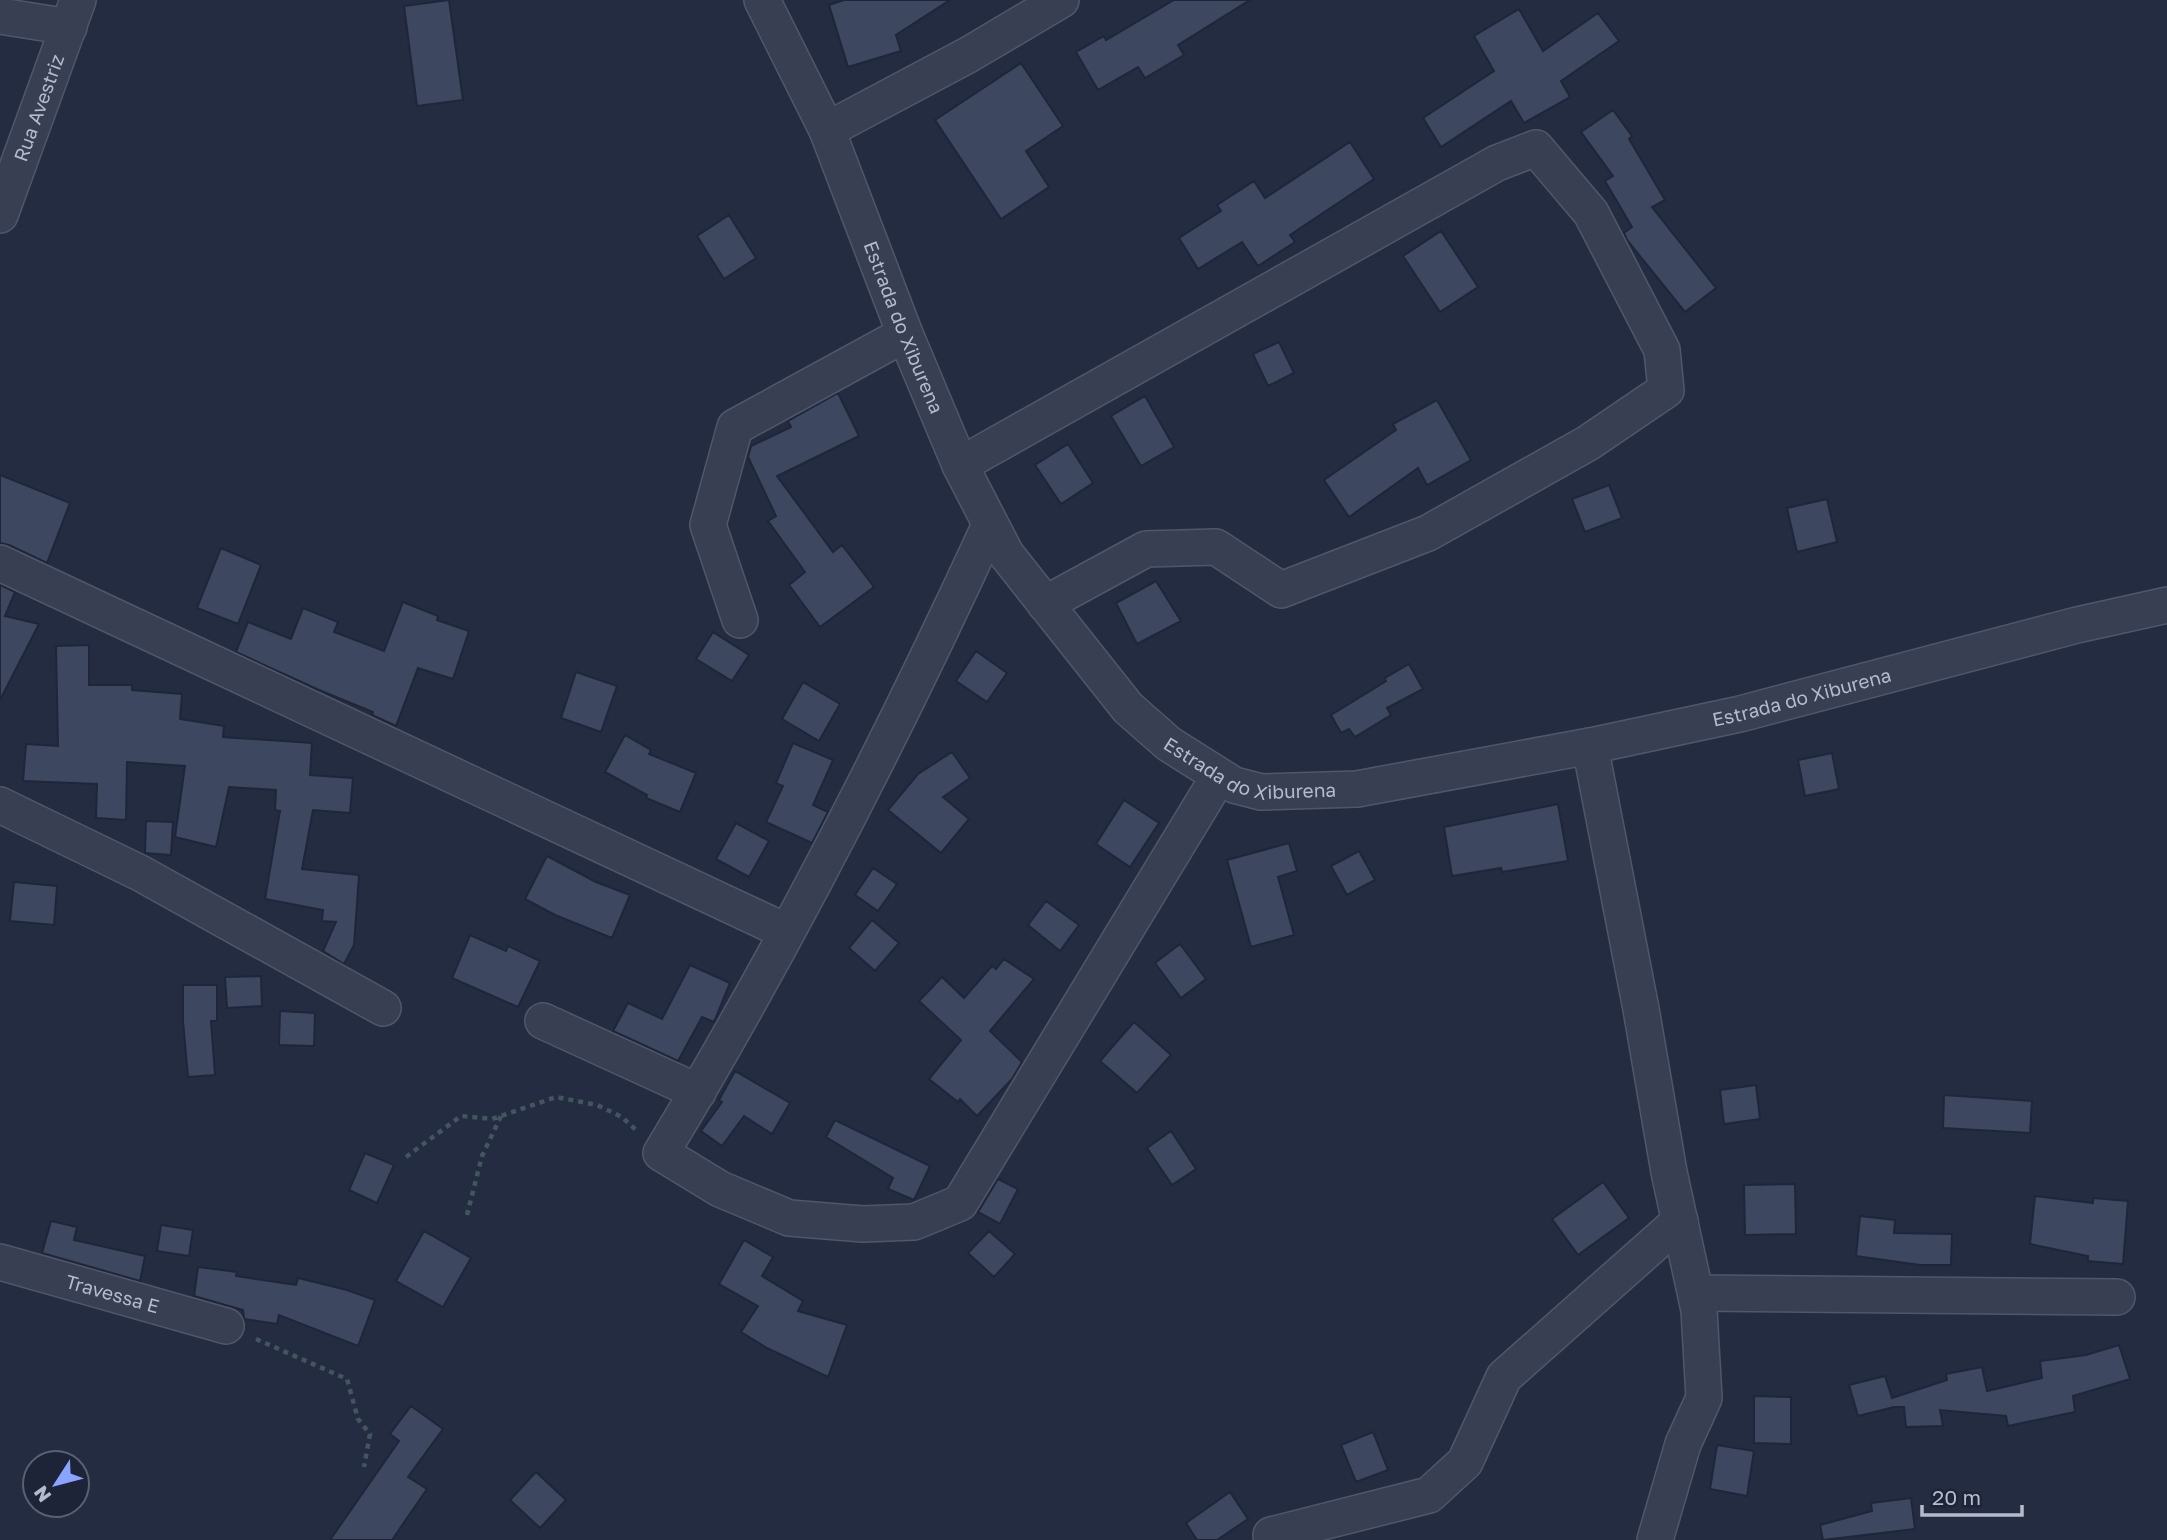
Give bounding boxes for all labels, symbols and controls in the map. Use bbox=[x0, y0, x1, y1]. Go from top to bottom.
street label: Rua Avestriz bbox=[8, 51, 68, 164]
street label: Estrada do Xiburena bbox=[859, 238, 949, 417]
street label: Estrada do Xiburena bbox=[1710, 663, 1893, 731]
street label: Estrada do Xiburena bbox=[1160, 732, 1336, 804]
street label: Travessa E bbox=[63, 1269, 162, 1318]
north arrow bbox=[21, 1449, 91, 1519]
scale bar bbox=[1922, 1474, 2022, 1518]
text: N bbox=[28, 1482, 55, 1507]
text: 20 m bbox=[1932, 1484, 1981, 1510]

